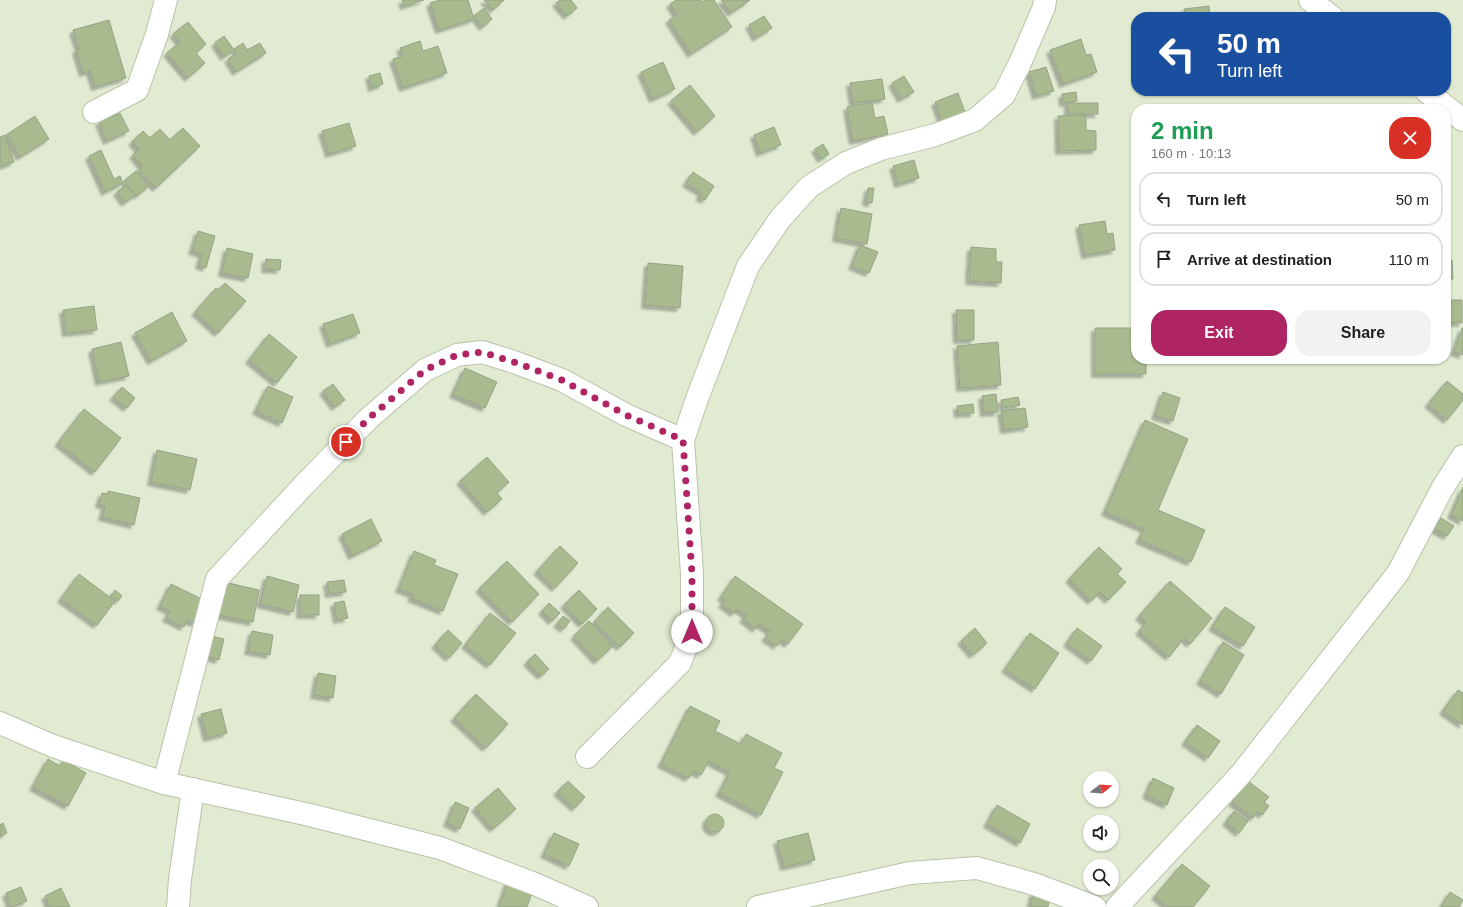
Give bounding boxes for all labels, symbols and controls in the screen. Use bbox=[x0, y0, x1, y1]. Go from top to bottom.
icon: left bbox=[1151, 28, 1203, 80]
text: 50 m bbox=[1217, 28, 1281, 59]
text: Turn left bbox=[1217, 61, 1282, 81]
text: 2 min bbox=[1151, 117, 1214, 144]
button: close bbox=[1389, 117, 1431, 159]
text: 160 m · 10:13 bbox=[1151, 146, 1231, 161]
icon: left bbox=[1153, 188, 1175, 210]
text: Turn left bbox=[1187, 191, 1246, 208]
text: 50 m bbox=[1396, 191, 1429, 208]
icon: arrive bbox=[1153, 248, 1175, 270]
text: Arrive at destination bbox=[1187, 251, 1332, 268]
text: 110 m bbox=[1388, 251, 1429, 268]
button: Exit bbox=[1151, 310, 1287, 356]
button: Share bbox=[1295, 310, 1431, 356]
pin bbox=[329, 425, 363, 459]
icon: arrive bbox=[335, 431, 357, 453]
position arrow bbox=[671, 611, 713, 653]
north arrow bbox=[1083, 771, 1119, 807]
map controls bbox=[1083, 771, 1119, 895]
button: sound bbox=[1083, 815, 1119, 851]
button: search bbox=[1083, 859, 1119, 895]

